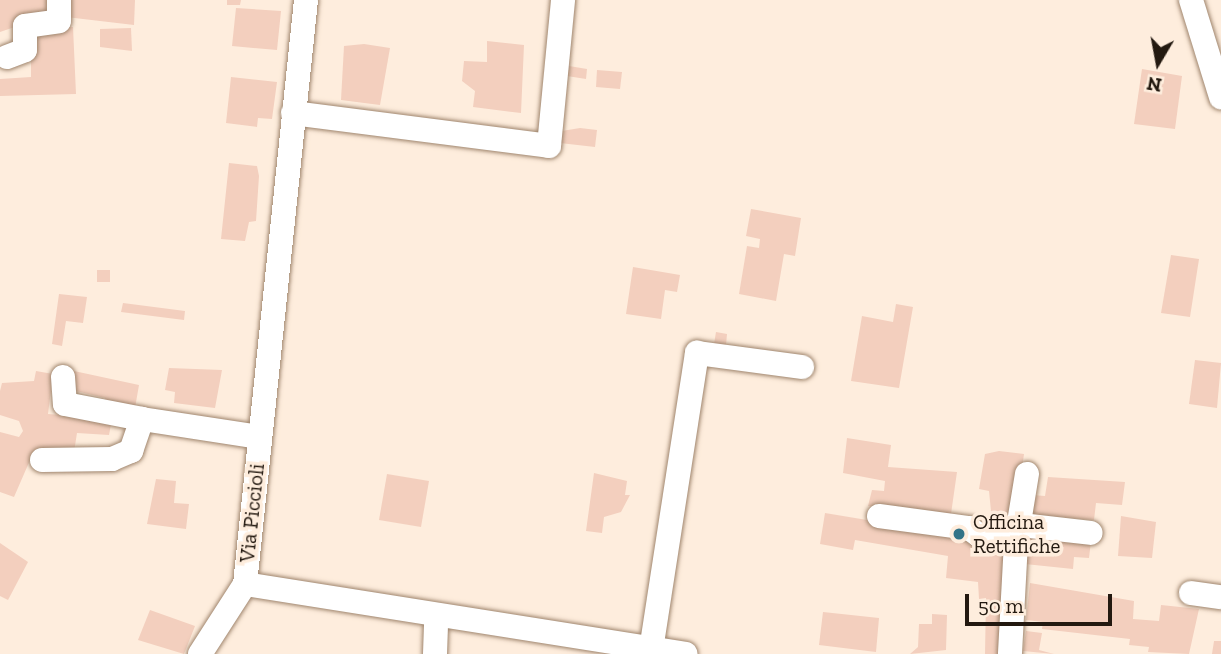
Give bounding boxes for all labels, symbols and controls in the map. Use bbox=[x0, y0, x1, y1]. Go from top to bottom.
north arrow bbox=[1123, 28, 1193, 98]
text: N bbox=[1145, 72, 1163, 97]
street label: Via Piccioli bbox=[234, 462, 270, 564]
place label: Officina Rettifiche bbox=[973, 509, 1060, 559]
marker: Officina Rettifiche bbox=[951, 526, 967, 542]
scale bar bbox=[969, 580, 1116, 624]
text: 50 m bbox=[978, 593, 1024, 618]

